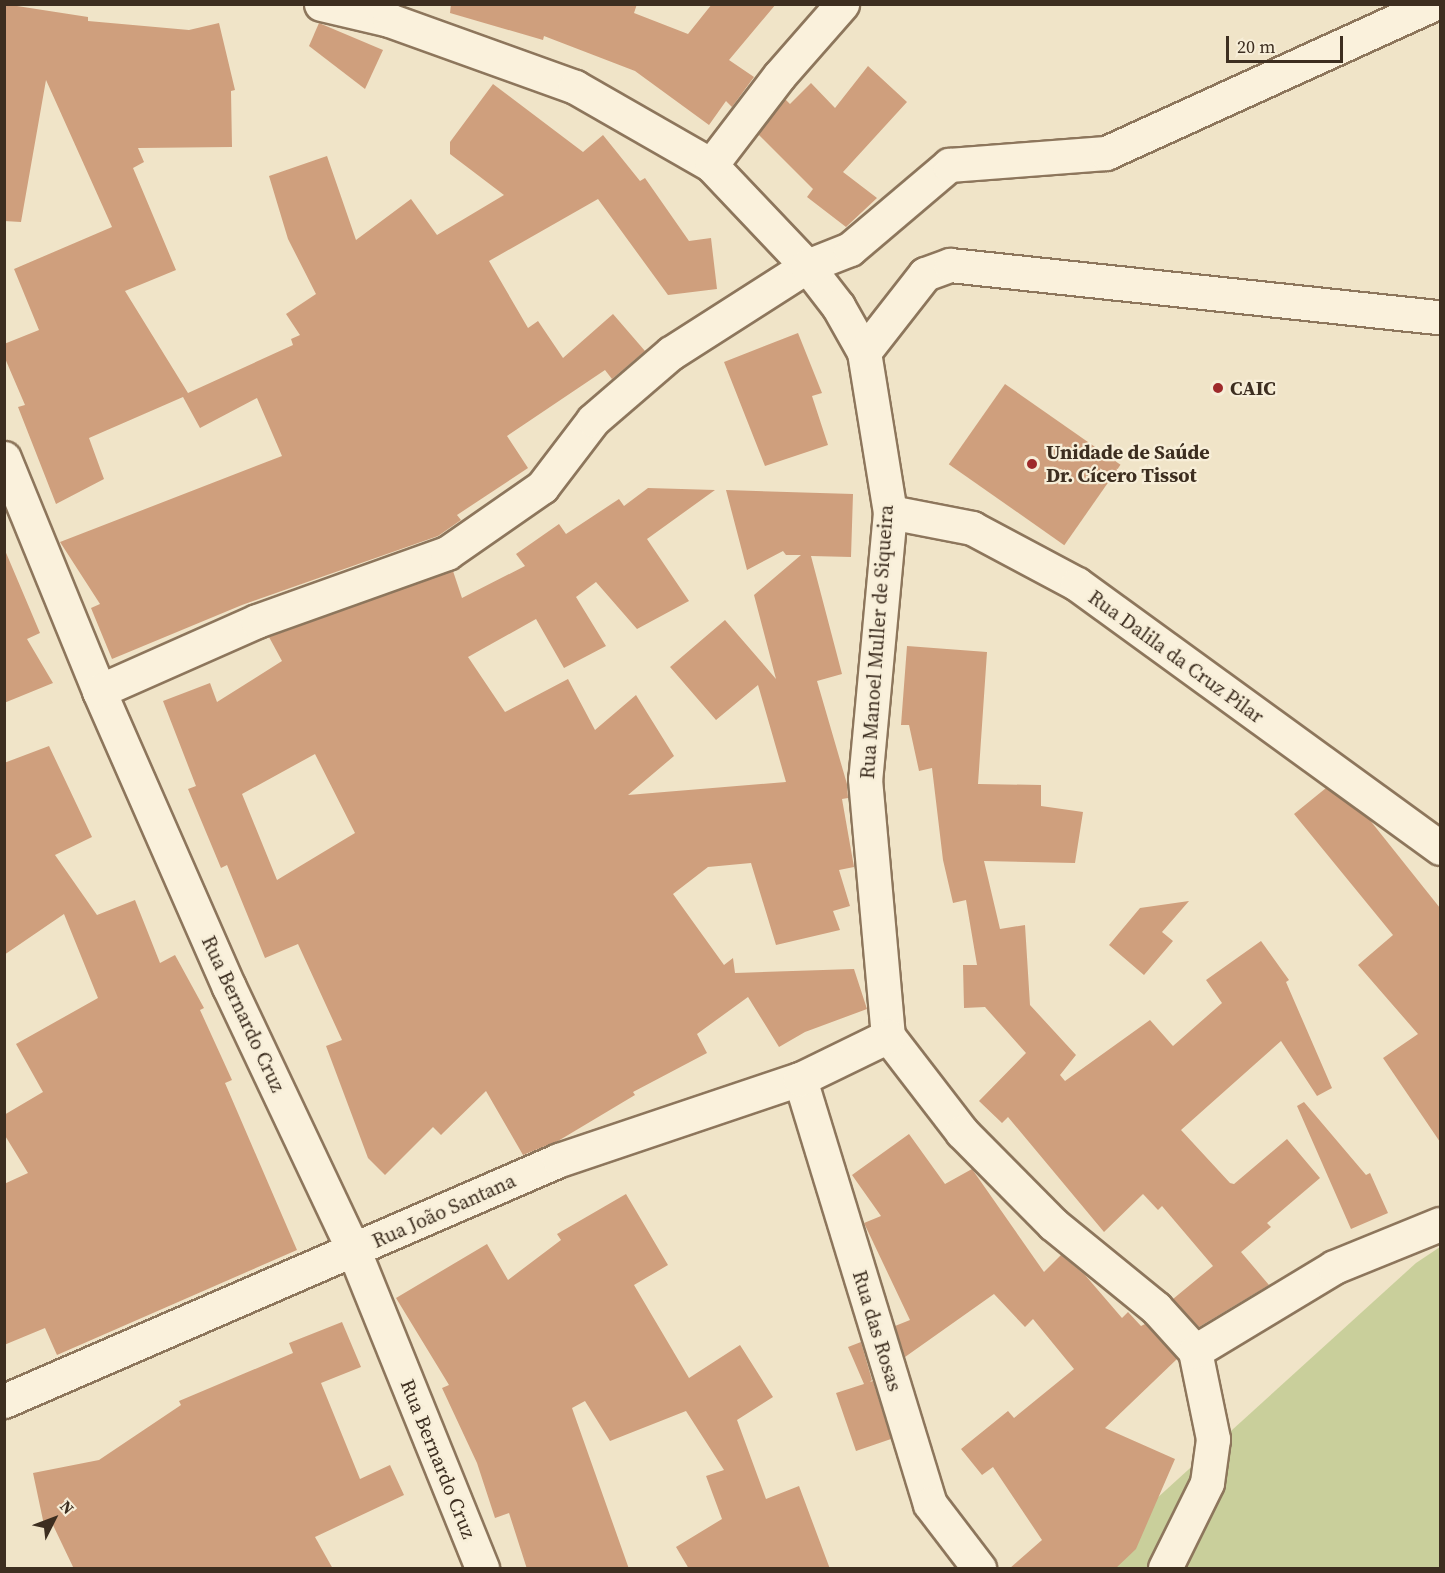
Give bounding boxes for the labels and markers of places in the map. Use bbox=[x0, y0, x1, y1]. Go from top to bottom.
place label: CAIC bbox=[1230, 376, 1276, 400]
marker: CAIC bbox=[1211, 381, 1225, 395]
place label: Unidade de Saúde Dr. Cícero Tissot bbox=[1046, 440, 1210, 487]
marker: Unidade de Saúde Dr. Cícero Tissot bbox=[1023, 455, 1041, 473]

